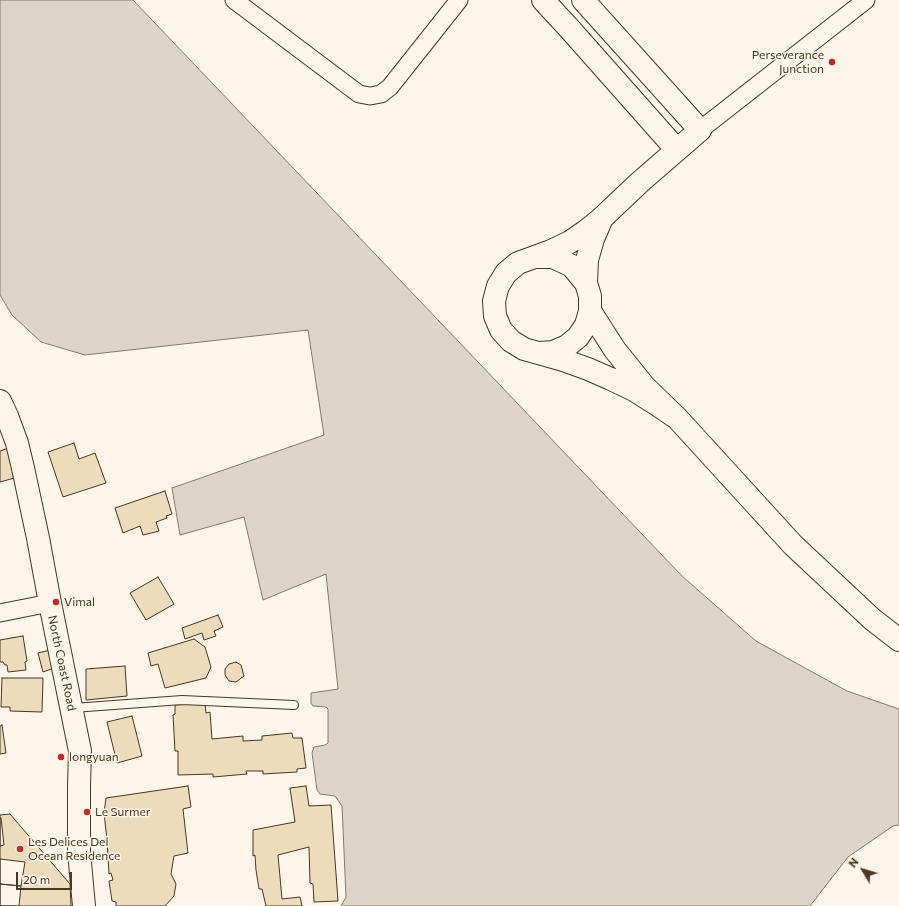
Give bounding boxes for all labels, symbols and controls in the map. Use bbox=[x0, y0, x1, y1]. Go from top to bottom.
place label: Perseverance Junction bbox=[752, 48, 824, 76]
marker: Perseverance Junction bbox=[827, 57, 837, 67]
place label: Vimal bbox=[64, 595, 95, 609]
marker: Vimal bbox=[51, 597, 61, 607]
street label: North Coast Road bbox=[45, 614, 79, 712]
place label: longyuan bbox=[69, 750, 119, 764]
marker: longyuan bbox=[56, 752, 66, 762]
place label: Le Surmer bbox=[95, 805, 151, 819]
marker: Le Surmer bbox=[82, 807, 92, 817]
place label: Les Delices Del Ocean Residence bbox=[28, 835, 120, 863]
marker: Les Delices Del Ocean Residence bbox=[15, 844, 25, 854]
north arrow bbox=[843, 850, 883, 890]
text: N bbox=[845, 855, 861, 870]
scale bar bbox=[18, 864, 74, 890]
text: 20 m bbox=[23, 872, 50, 886]

